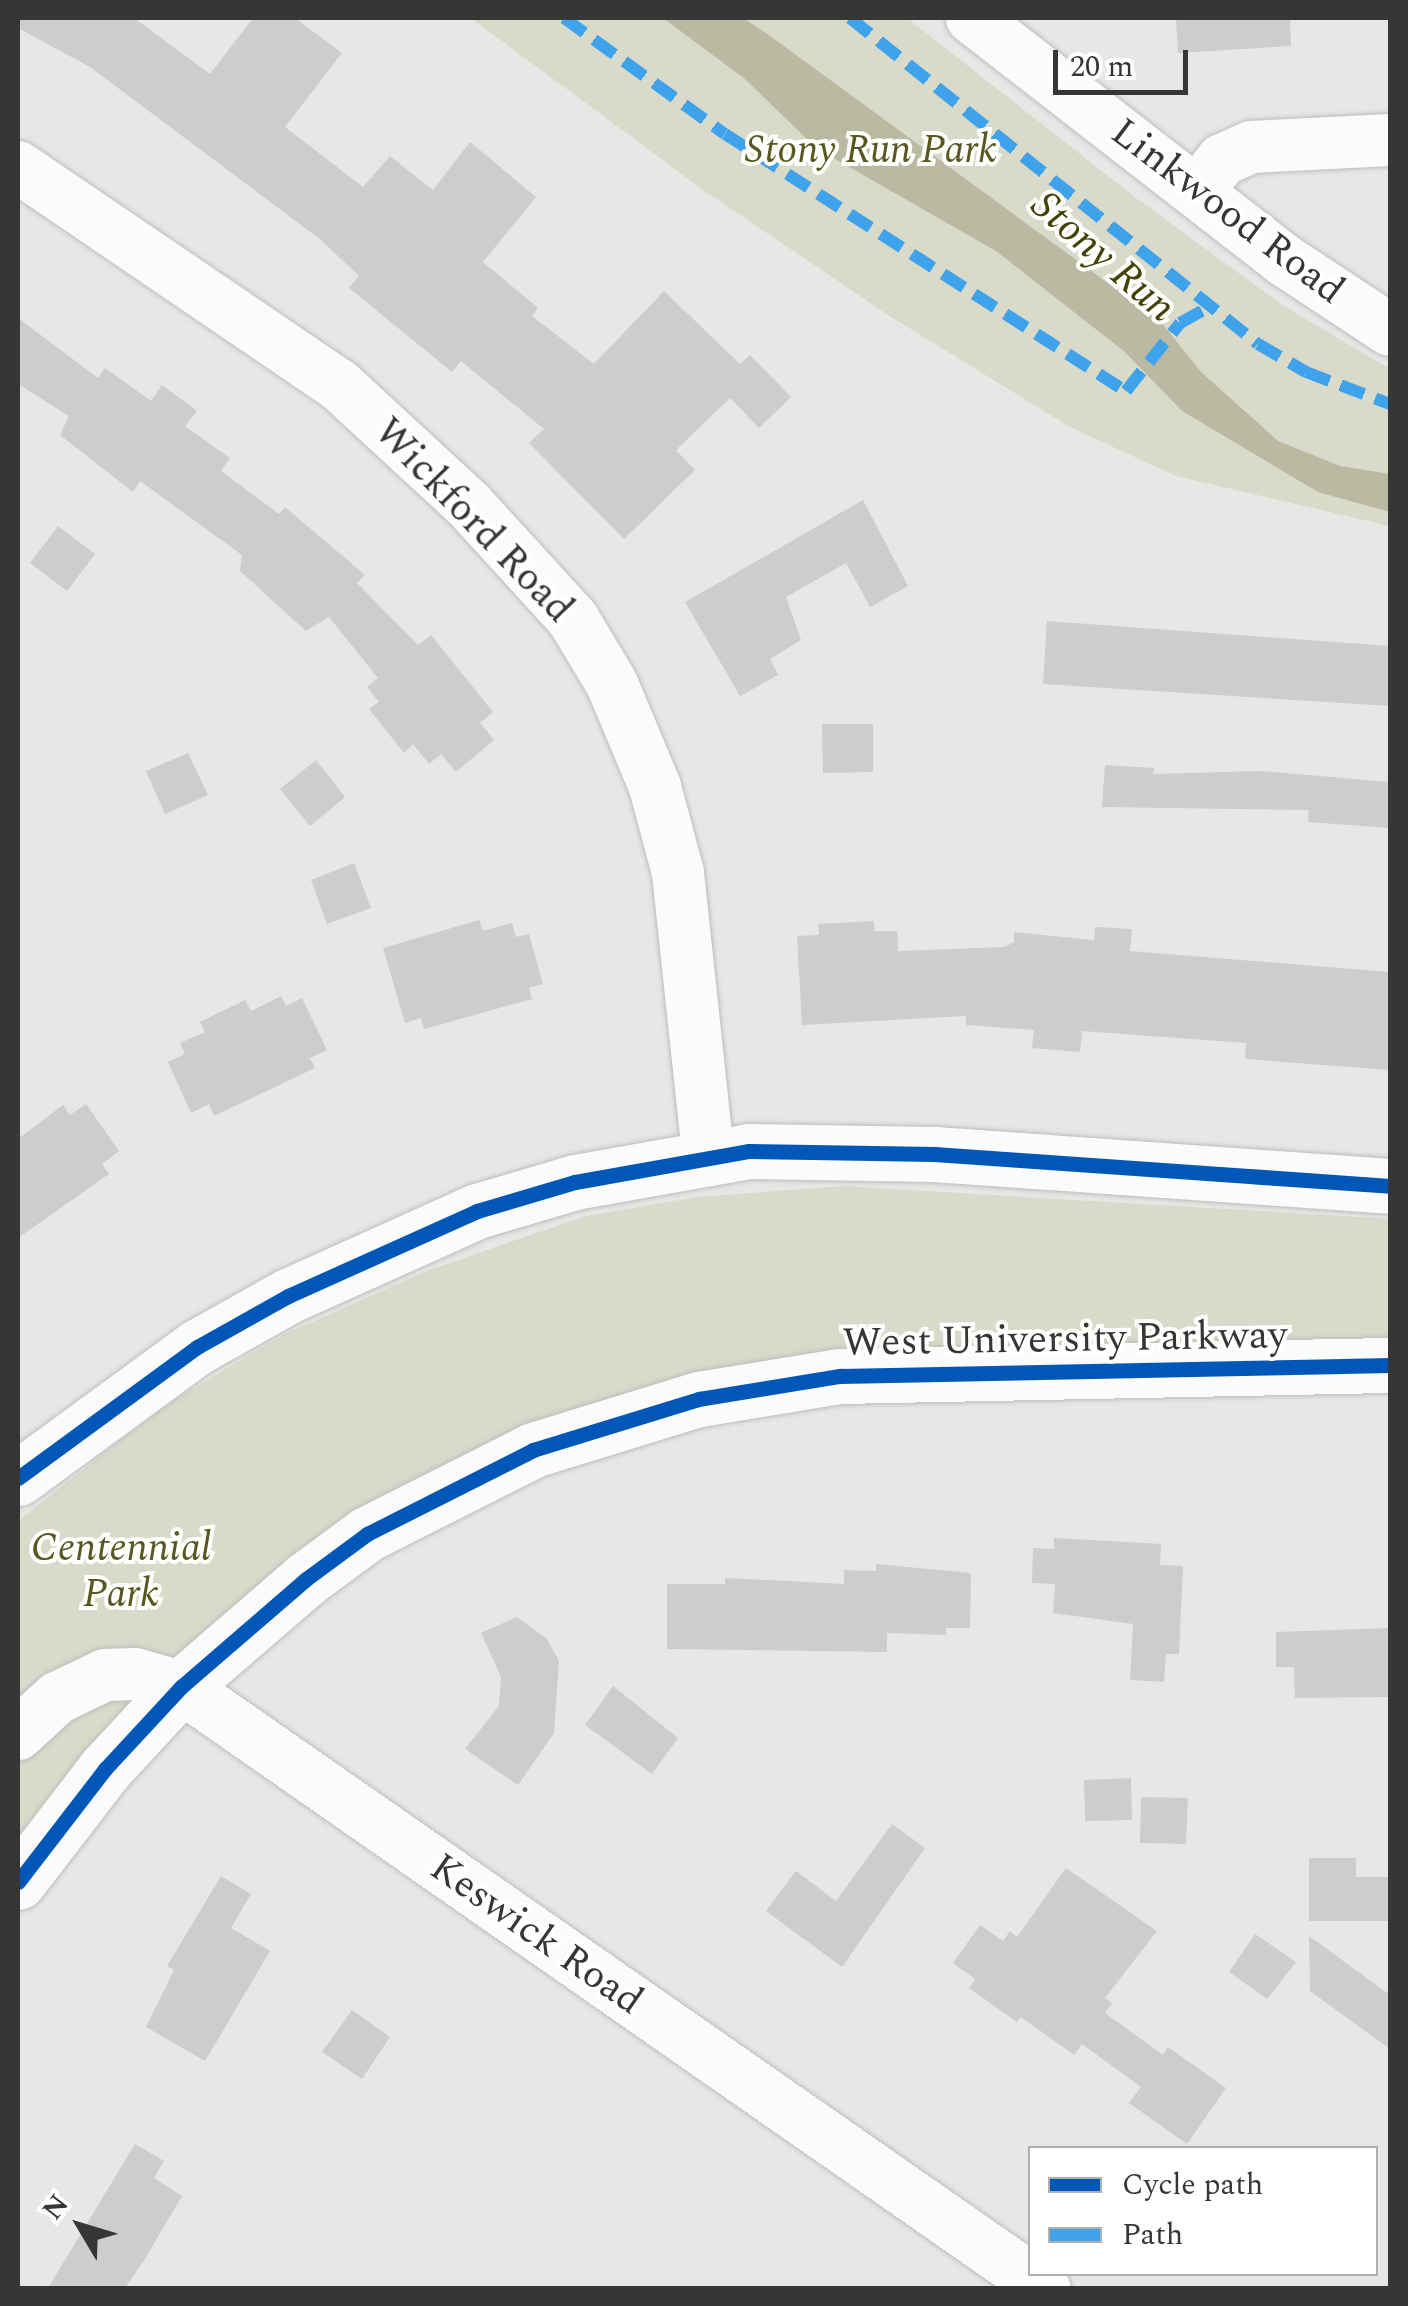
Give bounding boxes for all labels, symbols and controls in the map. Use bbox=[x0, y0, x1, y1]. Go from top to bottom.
scale bar bbox=[1058, 30, 1193, 92]
text: 20 m bbox=[1070, 44, 1133, 90]
street label: Linkwood Road bbox=[1101, 109, 1353, 315]
park label: Stony Run Park bbox=[745, 127, 997, 175]
water label: Stony Run bbox=[1020, 181, 1186, 333]
street label: Wickford Road bbox=[363, 409, 583, 633]
street label: West University Parkway bbox=[842, 1312, 1288, 1368]
park label: Centennial Park bbox=[31, 1525, 211, 1619]
street label: Keswick Road bbox=[420, 1844, 652, 2026]
legend bbox=[1028, 2146, 1378, 2276]
text: Cycle path bbox=[1122, 2162, 1263, 2208]
north arrow bbox=[30, 2176, 130, 2276]
text: N bbox=[32, 2185, 80, 2229]
text: Path bbox=[1122, 2212, 1183, 2258]

